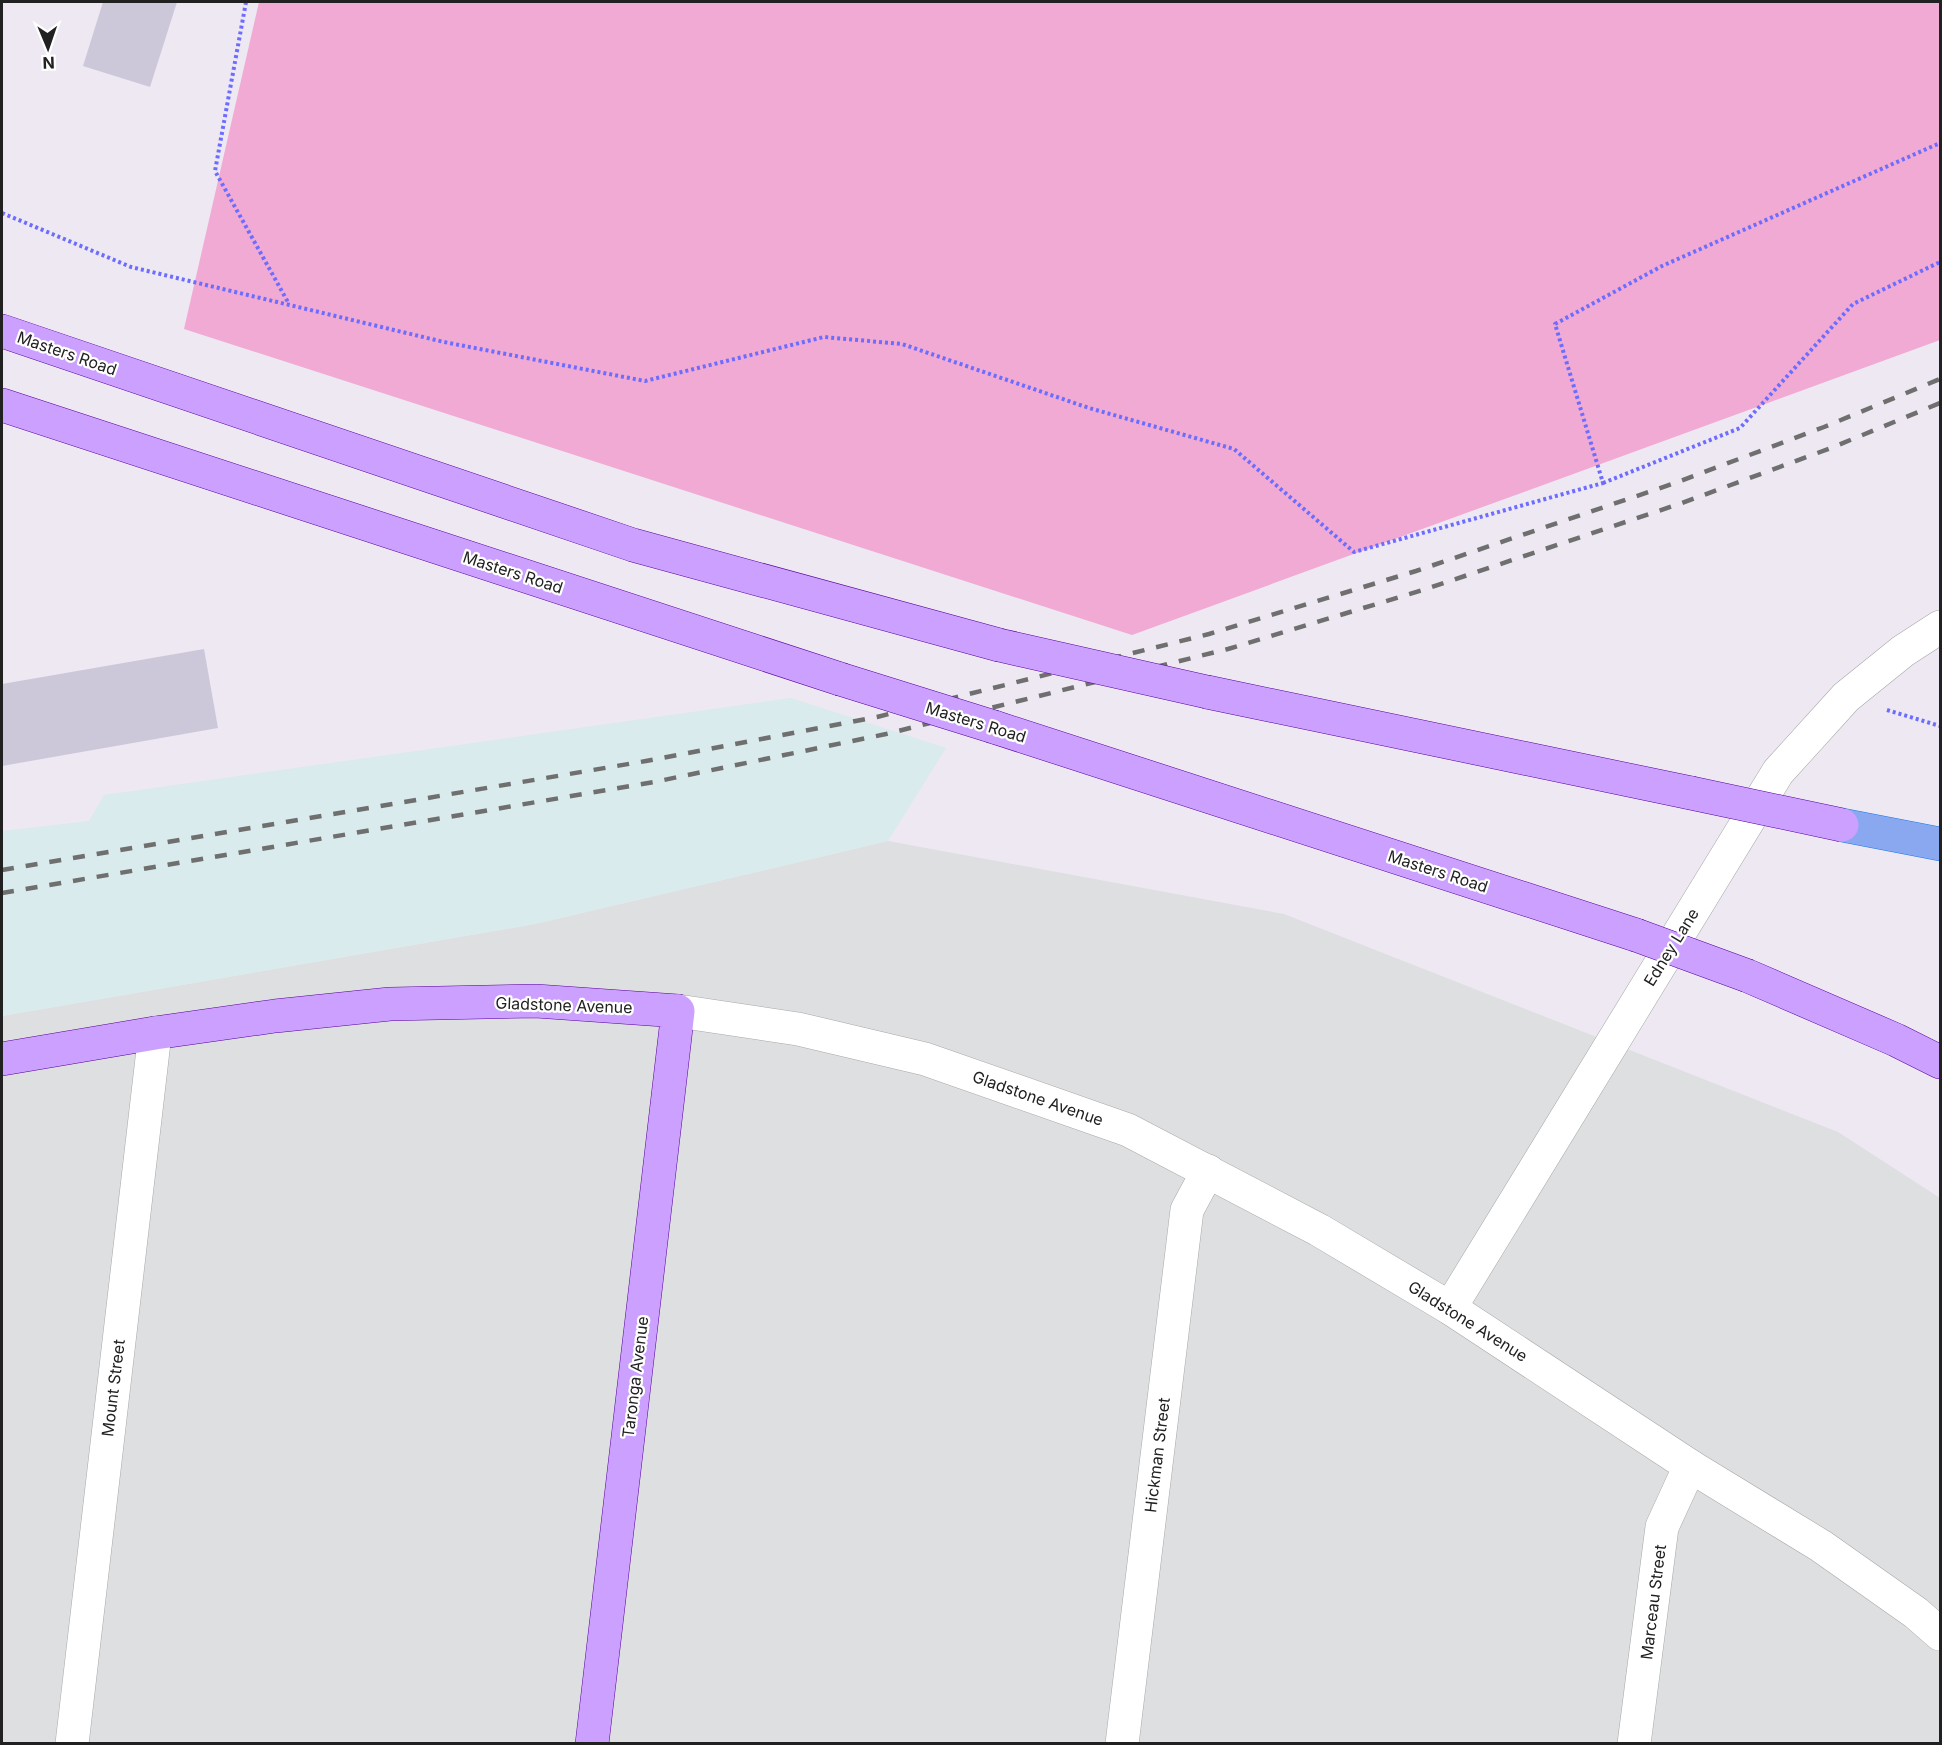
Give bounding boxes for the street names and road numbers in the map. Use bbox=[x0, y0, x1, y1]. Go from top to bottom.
street label: Masters Road bbox=[15, 327, 119, 379]
street label: Masters Road bbox=[461, 546, 565, 598]
street label: Masters Road bbox=[923, 697, 1029, 747]
street label: Masters Road bbox=[1386, 845, 1490, 897]
street label: Edney Lane bbox=[1639, 904, 1703, 990]
street label: Gladstone Avenue bbox=[495, 993, 633, 1017]
street label: Gladstone Avenue bbox=[970, 1066, 1106, 1130]
street label: Gladstone Avenue bbox=[1405, 1276, 1531, 1366]
street label: Taronga Avenue bbox=[618, 1315, 652, 1439]
street label: Mount Street bbox=[97, 1338, 129, 1438]
street label: Hickman Street bbox=[1140, 1396, 1174, 1514]
street label: Marceau Street bbox=[1636, 1543, 1670, 1661]

